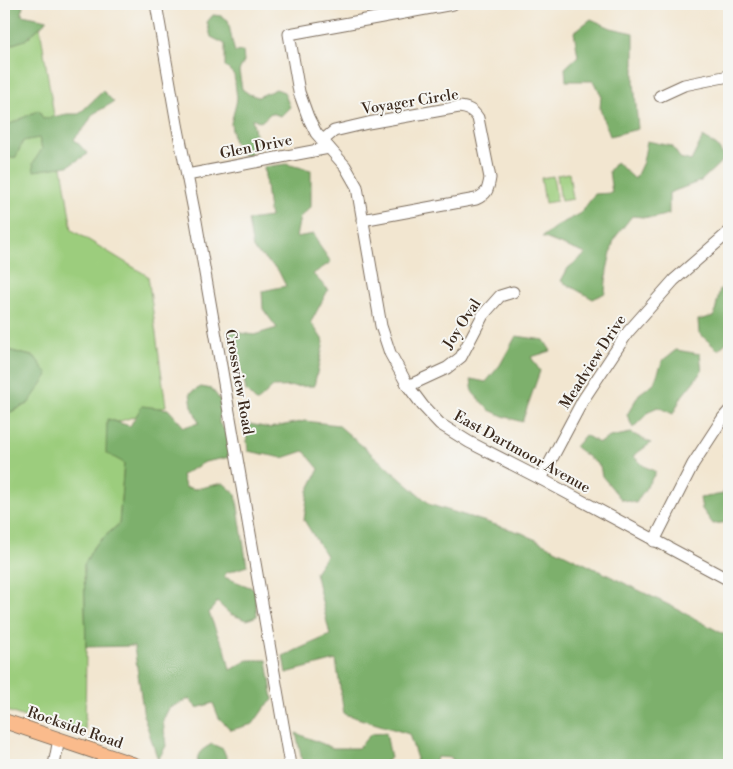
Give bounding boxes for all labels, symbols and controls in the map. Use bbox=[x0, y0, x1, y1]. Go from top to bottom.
street label: Voyager Circle bbox=[359, 85, 460, 119]
street label: Glen Drive bbox=[218, 131, 294, 163]
street label: Joy Oval bbox=[438, 295, 486, 354]
street label: Meadview Drive bbox=[555, 311, 631, 413]
street label: Crossview Road bbox=[220, 328, 258, 437]
street label: East Dartmoor Avenue bbox=[450, 406, 594, 498]
street label: Rockside Road bbox=[25, 703, 126, 753]

